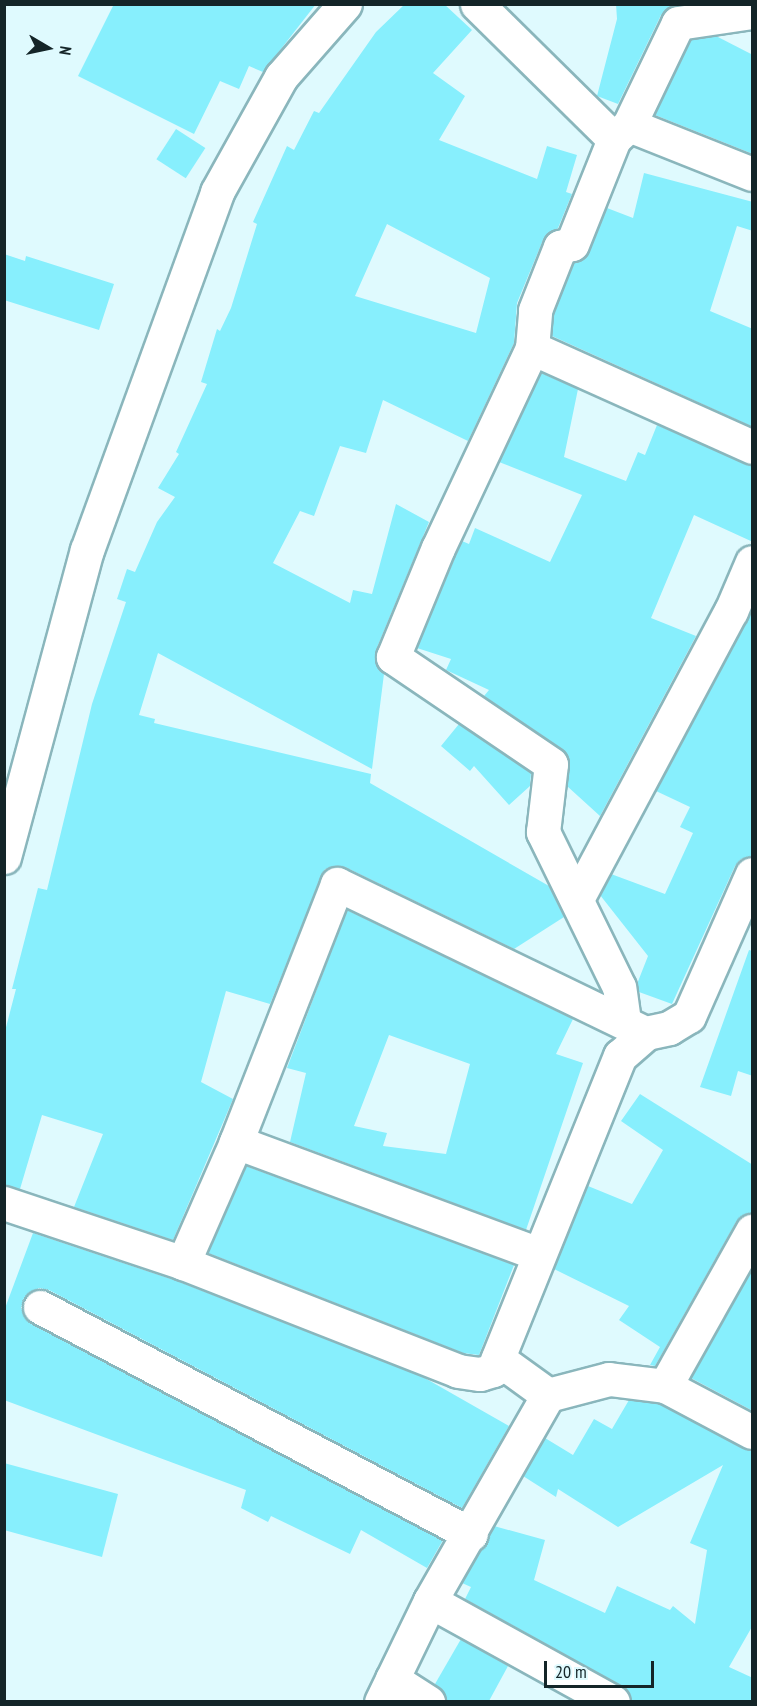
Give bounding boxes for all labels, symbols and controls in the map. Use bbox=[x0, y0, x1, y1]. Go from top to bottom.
north arrow bbox=[18, 18, 78, 78]
text: N bbox=[55, 45, 76, 57]
scale bar bbox=[547, 1649, 656, 1687]
text: 20 m bbox=[555, 1660, 587, 1683]

